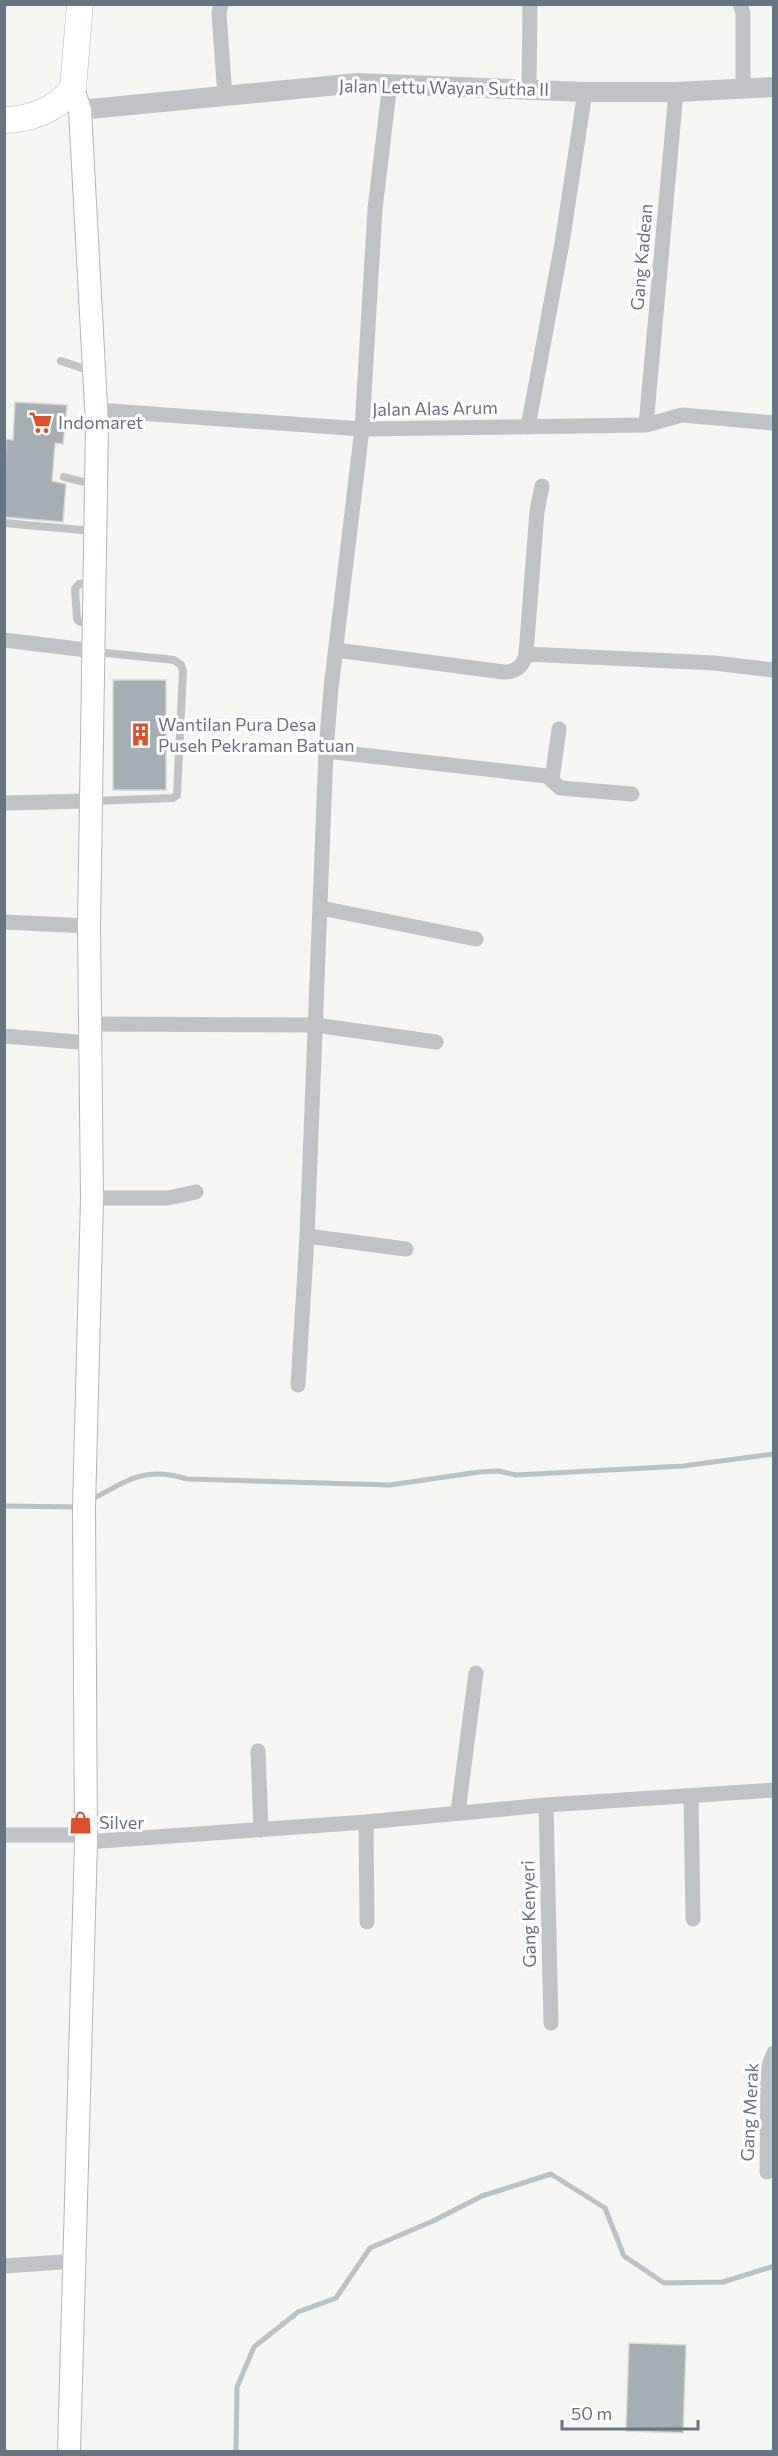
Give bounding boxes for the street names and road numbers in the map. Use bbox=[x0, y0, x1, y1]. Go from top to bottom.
street label: Jalan Lettu Wayan Sutha II bbox=[339, 74, 549, 100]
street label: Gang Kadean bbox=[625, 203, 657, 311]
street label: Jalan Alas Arum bbox=[372, 396, 498, 420]
street label: Gang Kenyeri bbox=[516, 1860, 540, 1968]
street label: Gang Merak bbox=[735, 2062, 763, 2162]

